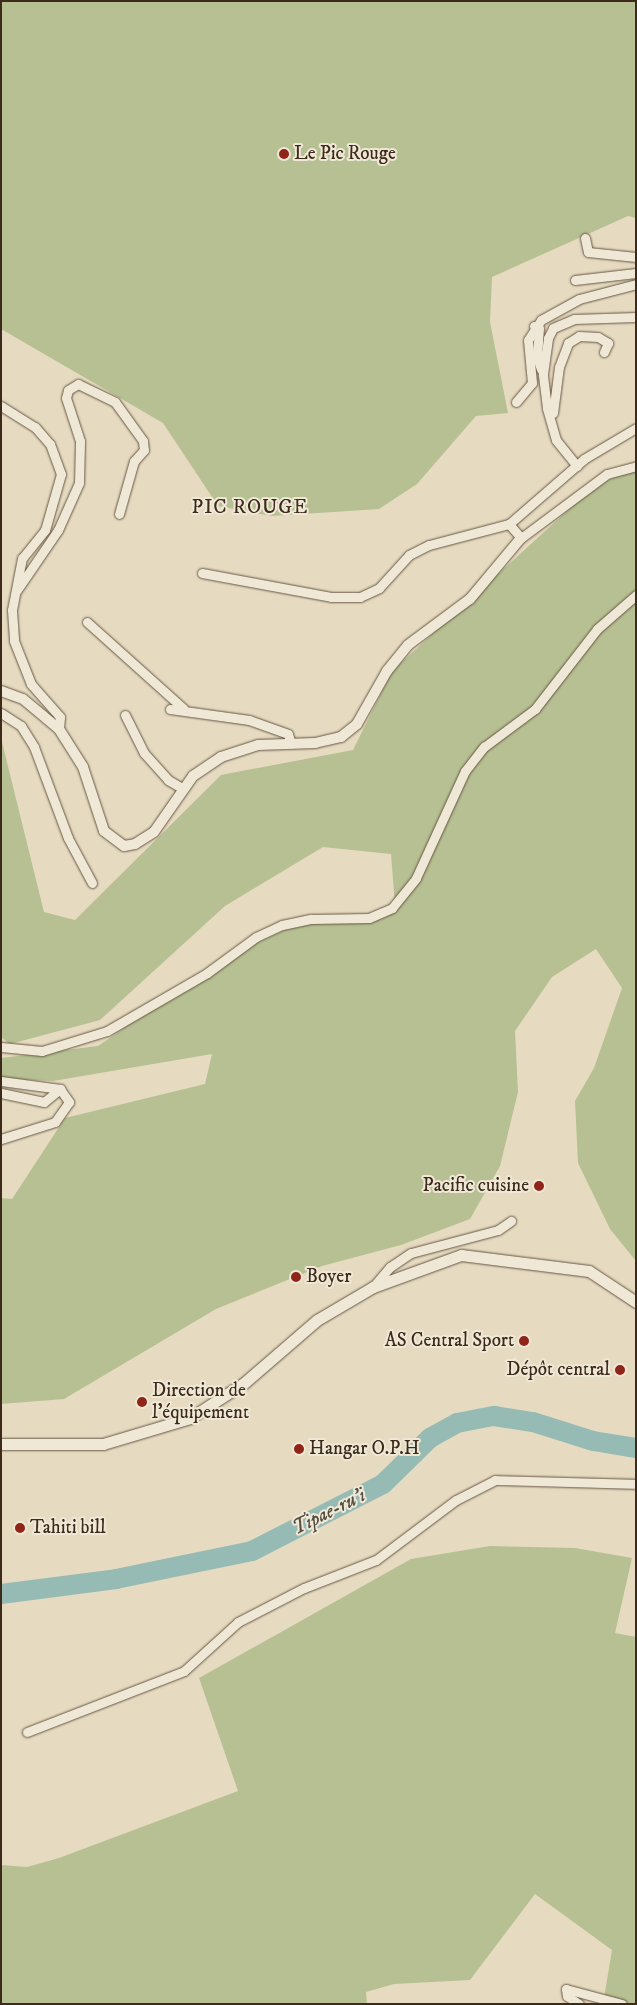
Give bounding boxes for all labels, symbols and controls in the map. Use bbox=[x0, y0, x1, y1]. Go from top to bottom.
place label: Le Pic Rouge bbox=[294, 143, 396, 165]
marker: Le Pic Rouge bbox=[278, 148, 290, 160]
district label: PIC ROUGE bbox=[190, 495, 310, 519]
place label: Pacific cuisine bbox=[423, 1175, 529, 1197]
marker: Pacific cuisine bbox=[533, 1180, 545, 1192]
place label: Boyer bbox=[306, 1266, 351, 1288]
marker: Boyer bbox=[290, 1271, 302, 1283]
place label: AS Central Sport bbox=[385, 1330, 514, 1352]
marker: AS Central Sport bbox=[518, 1335, 530, 1347]
place label: Dépôt central bbox=[506, 1359, 610, 1381]
marker: Dépôt central bbox=[614, 1364, 626, 1376]
place label: Direction de l'équipement bbox=[152, 1380, 249, 1424]
marker: Direction de l'équipement bbox=[136, 1396, 148, 1408]
place label: Hangar O.P.H bbox=[309, 1438, 420, 1460]
marker: Hangar O.P.H bbox=[293, 1443, 305, 1455]
water label: Tipae-ru’i bbox=[288, 1483, 370, 1541]
place label: Tahiti bill bbox=[30, 1517, 106, 1539]
marker: Tahiti bill bbox=[14, 1522, 26, 1534]

